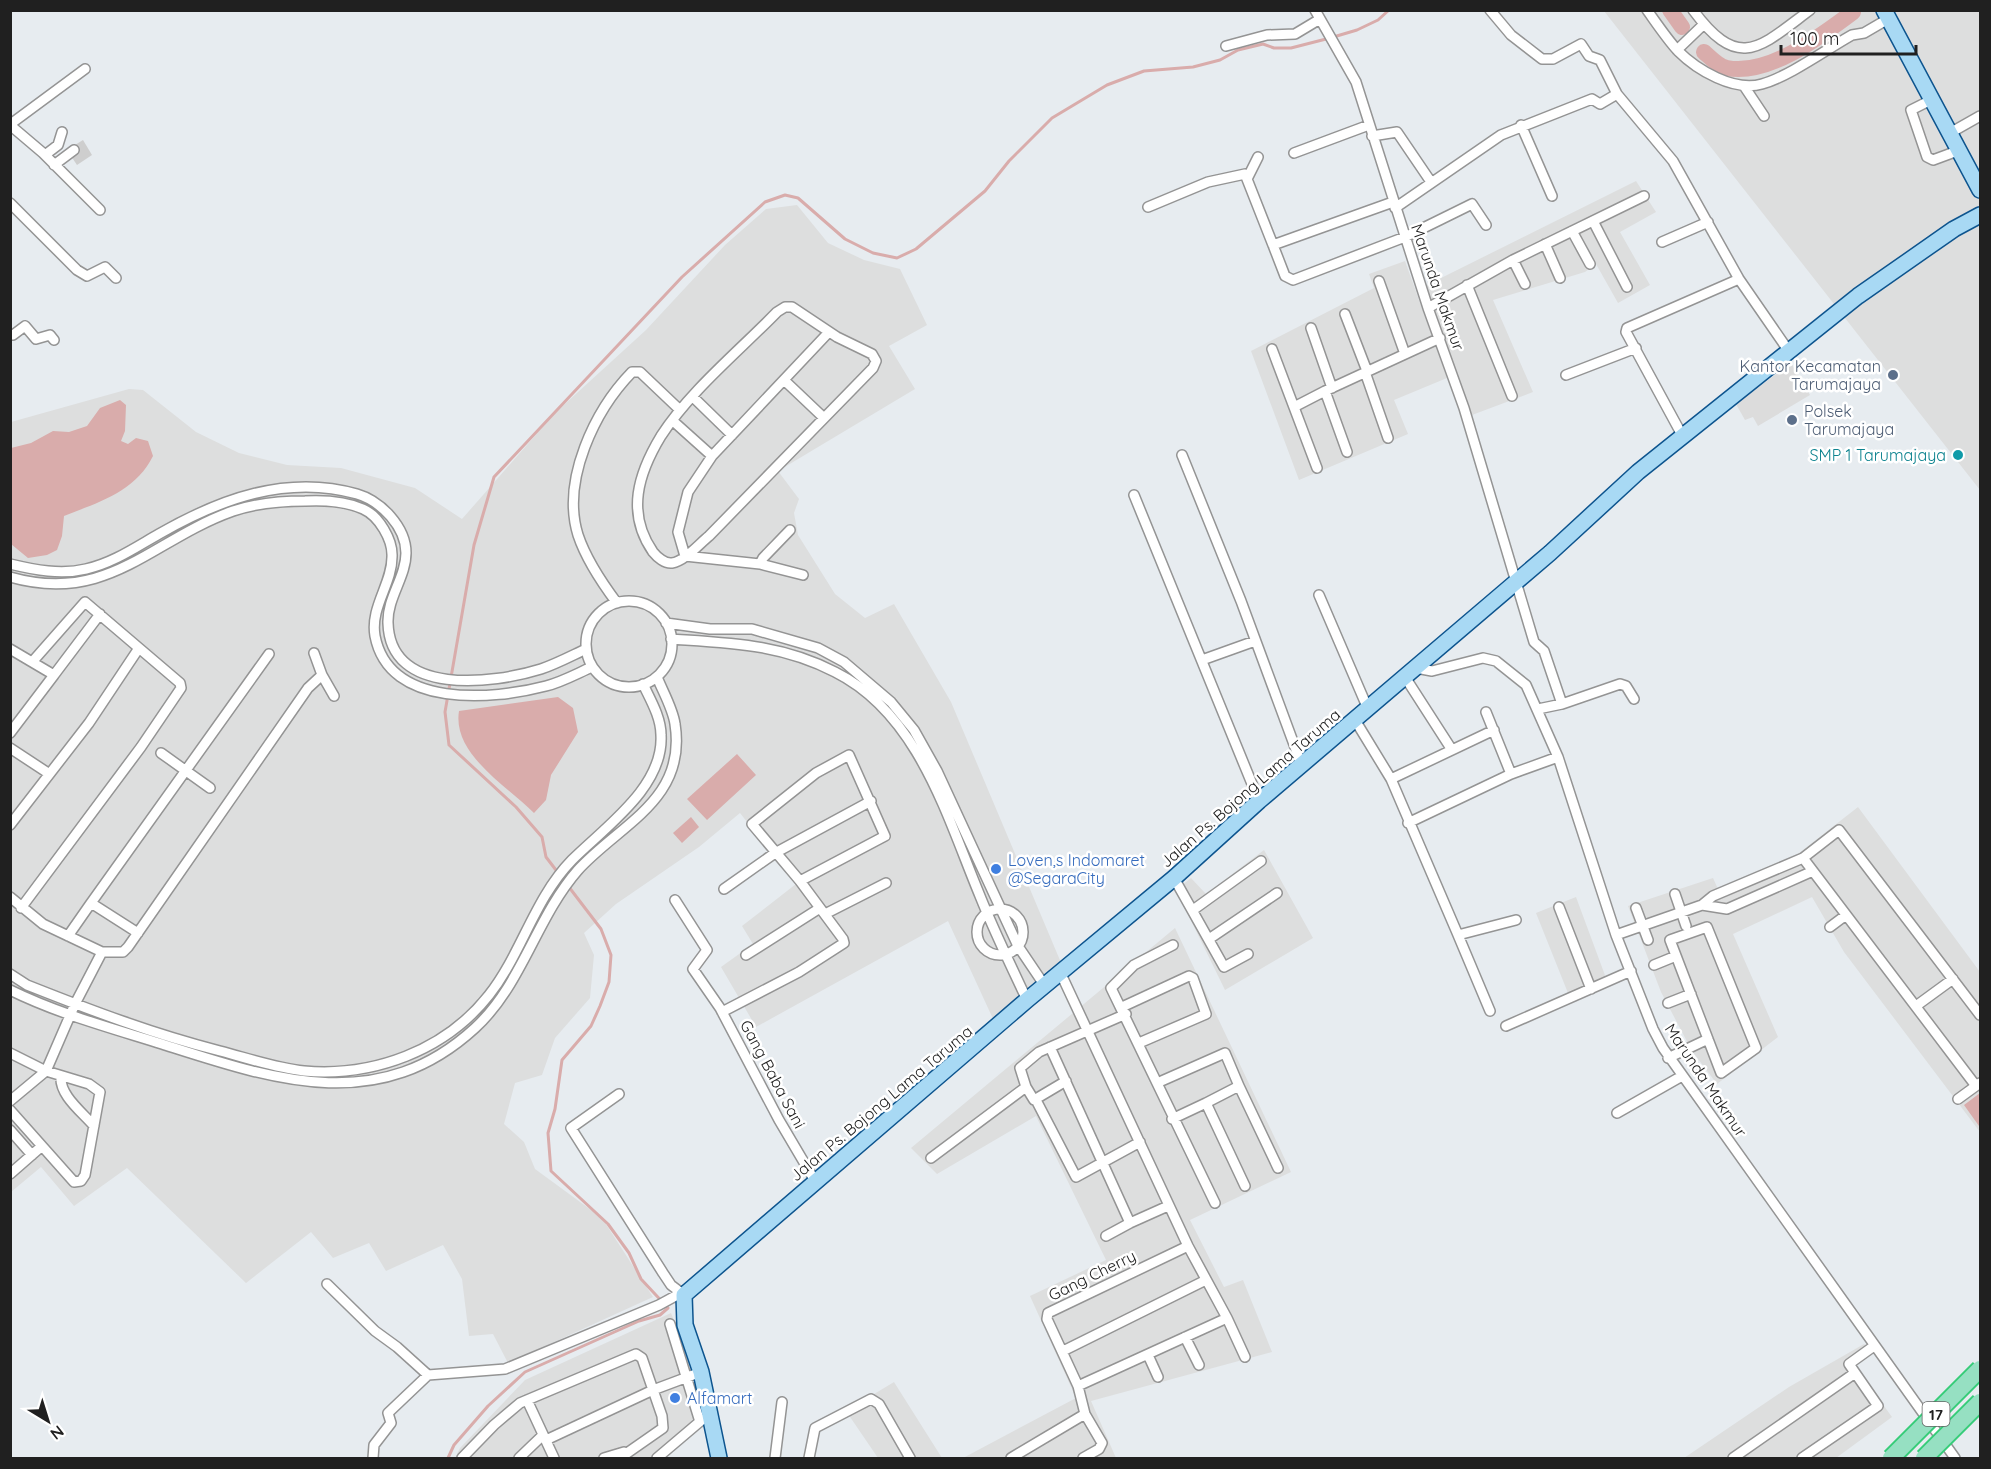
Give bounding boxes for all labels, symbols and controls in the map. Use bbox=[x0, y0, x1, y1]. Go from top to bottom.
scale bar bbox=[1781, 18, 1916, 56]
text: 100 m bbox=[1790, 27, 1839, 50]
street label: Marunda Makmur bbox=[1407, 221, 1469, 353]
place label: Kantor Kecamatan Tarumajaya bbox=[1740, 356, 1881, 394]
marker: Kantor Kecamatan Tarumajaya bbox=[1886, 368, 1900, 382]
place label: Polsek Tarumajaya bbox=[1804, 401, 1894, 439]
marker: Polsek Tarumajaya bbox=[1785, 413, 1799, 427]
place label: SMP 1 Tarumajaya bbox=[1809, 445, 1946, 465]
marker: SMP 1 Tarumajaya bbox=[1951, 448, 1965, 462]
street label: Jalan Ps. Bojong Lama Taruma bbox=[1156, 704, 1344, 872]
place label: Loven,s Indomaret @SegaraCity bbox=[1008, 850, 1145, 888]
marker: Loven,s Indomaret @SegaraCity bbox=[989, 862, 1003, 876]
street label: Gang Baba Sani bbox=[736, 1016, 810, 1132]
street label: Marunda Makmur bbox=[1661, 1019, 1751, 1141]
street label: Jalan Ps. Bojong Lama Taruma bbox=[786, 1021, 976, 1185]
street label: Gang Cherry bbox=[1045, 1245, 1139, 1305]
place label: Alfamart bbox=[687, 1388, 752, 1408]
north arrow bbox=[18, 1391, 78, 1451]
marker: Alfamart bbox=[668, 1391, 682, 1405]
road number: 17 bbox=[1922, 1402, 1950, 1426]
text: N bbox=[46, 1421, 68, 1444]

